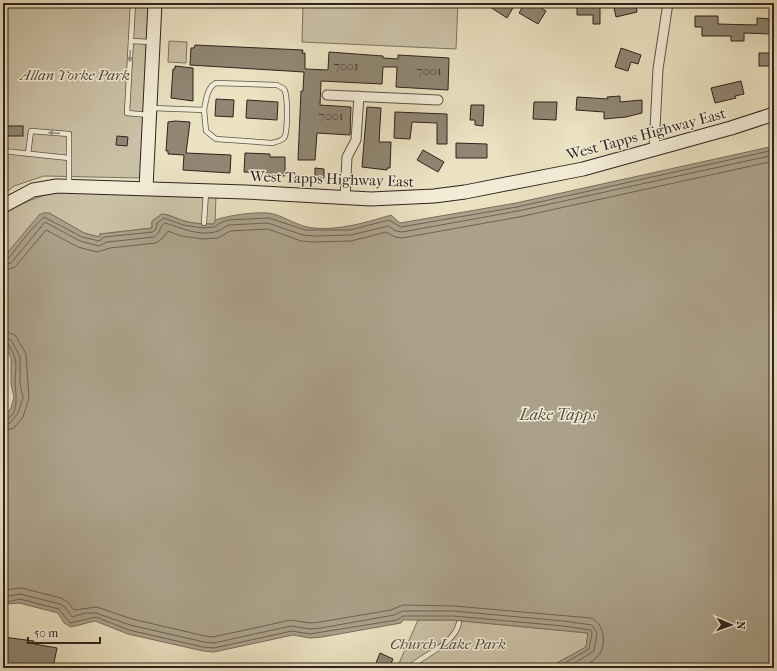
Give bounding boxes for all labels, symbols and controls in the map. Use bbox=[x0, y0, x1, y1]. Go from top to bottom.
one-way arrow bbox=[127, 50, 133, 63]
house number: 7001 bbox=[333, 58, 359, 73]
house number: 7001 bbox=[416, 63, 442, 78]
park label: Allan Yorke Park bbox=[18, 66, 130, 84]
street label: West Tapps Highway East bbox=[563, 104, 728, 164]
house number: 7001 bbox=[318, 108, 344, 123]
one-way arrow bbox=[48, 129, 60, 136]
street label: West Tapps Highway East bbox=[249, 167, 415, 191]
water label: Lake Tapps bbox=[519, 405, 598, 424]
north arrow bbox=[711, 605, 751, 645]
scale bar bbox=[28, 619, 100, 645]
text: N bbox=[734, 621, 747, 630]
text: 50 m bbox=[34, 626, 58, 640]
park label: Church Lake Park bbox=[390, 635, 506, 653]

